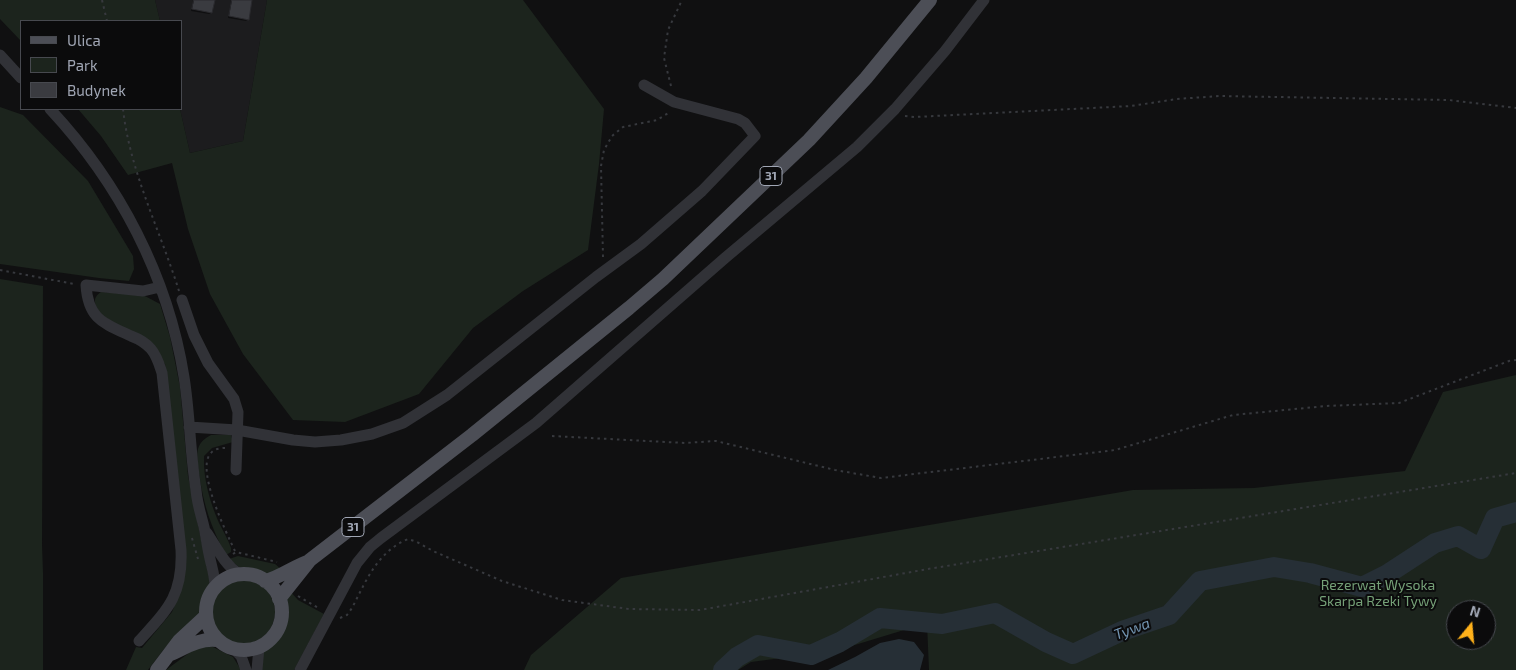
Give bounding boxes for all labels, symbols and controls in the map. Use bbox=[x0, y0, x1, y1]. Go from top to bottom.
legend bbox=[20, 20, 182, 110]
text: Ulica bbox=[67, 31, 101, 49]
text: Park bbox=[67, 56, 98, 74]
text: Budynek bbox=[67, 81, 126, 99]
road number: 31 bbox=[760, 167, 782, 186]
road number: 31 bbox=[342, 518, 364, 536]
park label: Rezerwat Wysoka Skarpa Rzeki Tywy bbox=[1319, 577, 1437, 610]
north arrow bbox=[1446, 600, 1496, 650]
text: N bbox=[1468, 602, 1483, 621]
water label: Tywa bbox=[1111, 614, 1153, 644]

